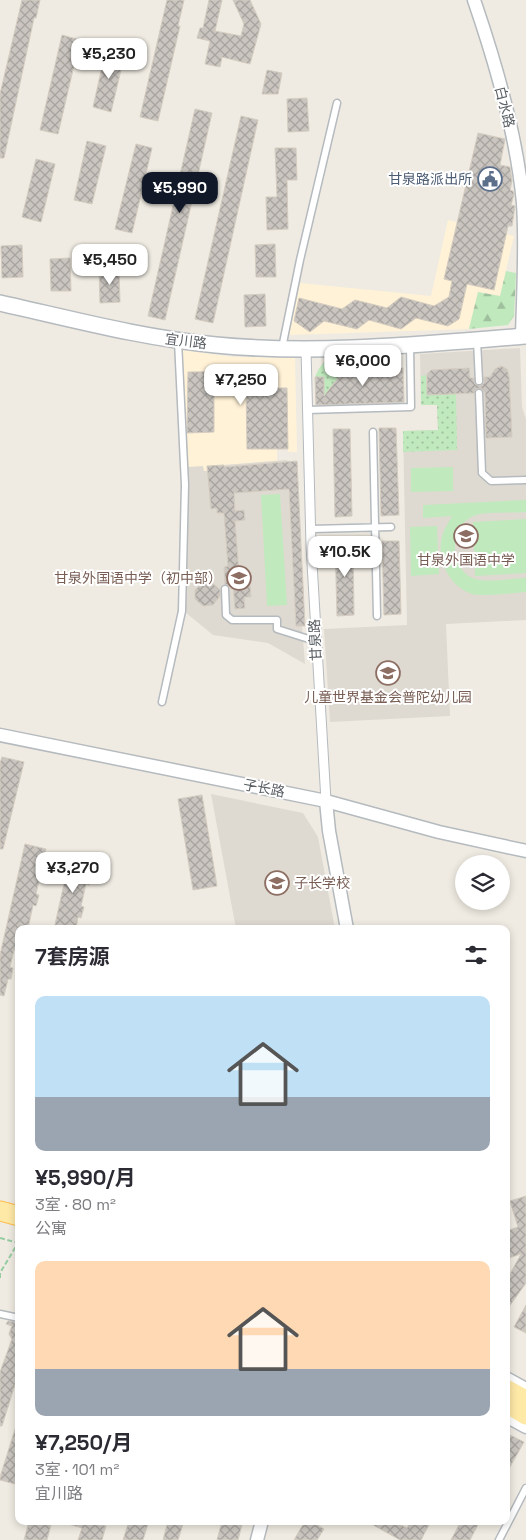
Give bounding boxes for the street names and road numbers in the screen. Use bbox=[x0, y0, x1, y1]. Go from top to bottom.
street label: 白水路 bbox=[491, 84, 519, 130]
street label: 宜川路 bbox=[164, 330, 208, 352]
street label: 甘泉路 bbox=[305, 619, 325, 661]
street label: 子长路 bbox=[242, 775, 286, 801]

